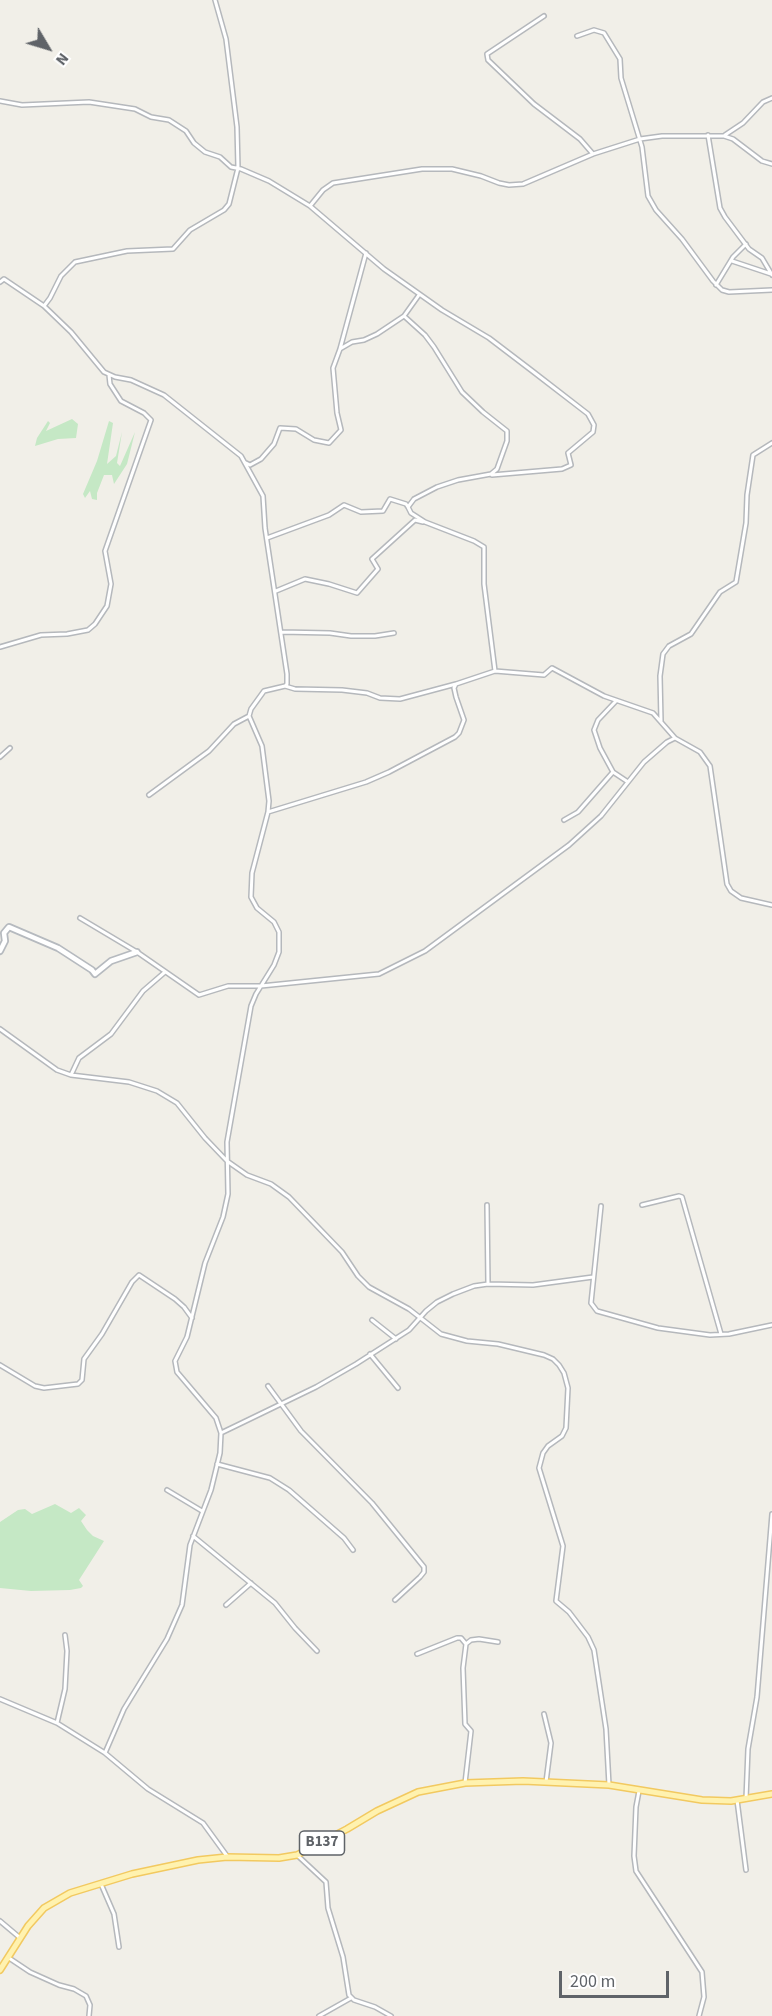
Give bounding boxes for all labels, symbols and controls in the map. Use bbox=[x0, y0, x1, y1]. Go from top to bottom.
north arrow bbox=[18, 18, 78, 78]
text: N bbox=[50, 48, 74, 70]
road number: B137 bbox=[300, 1831, 344, 1855]
scale bar bbox=[562, 1959, 672, 1997]
text: 200 m bbox=[570, 1969, 615, 1994]

